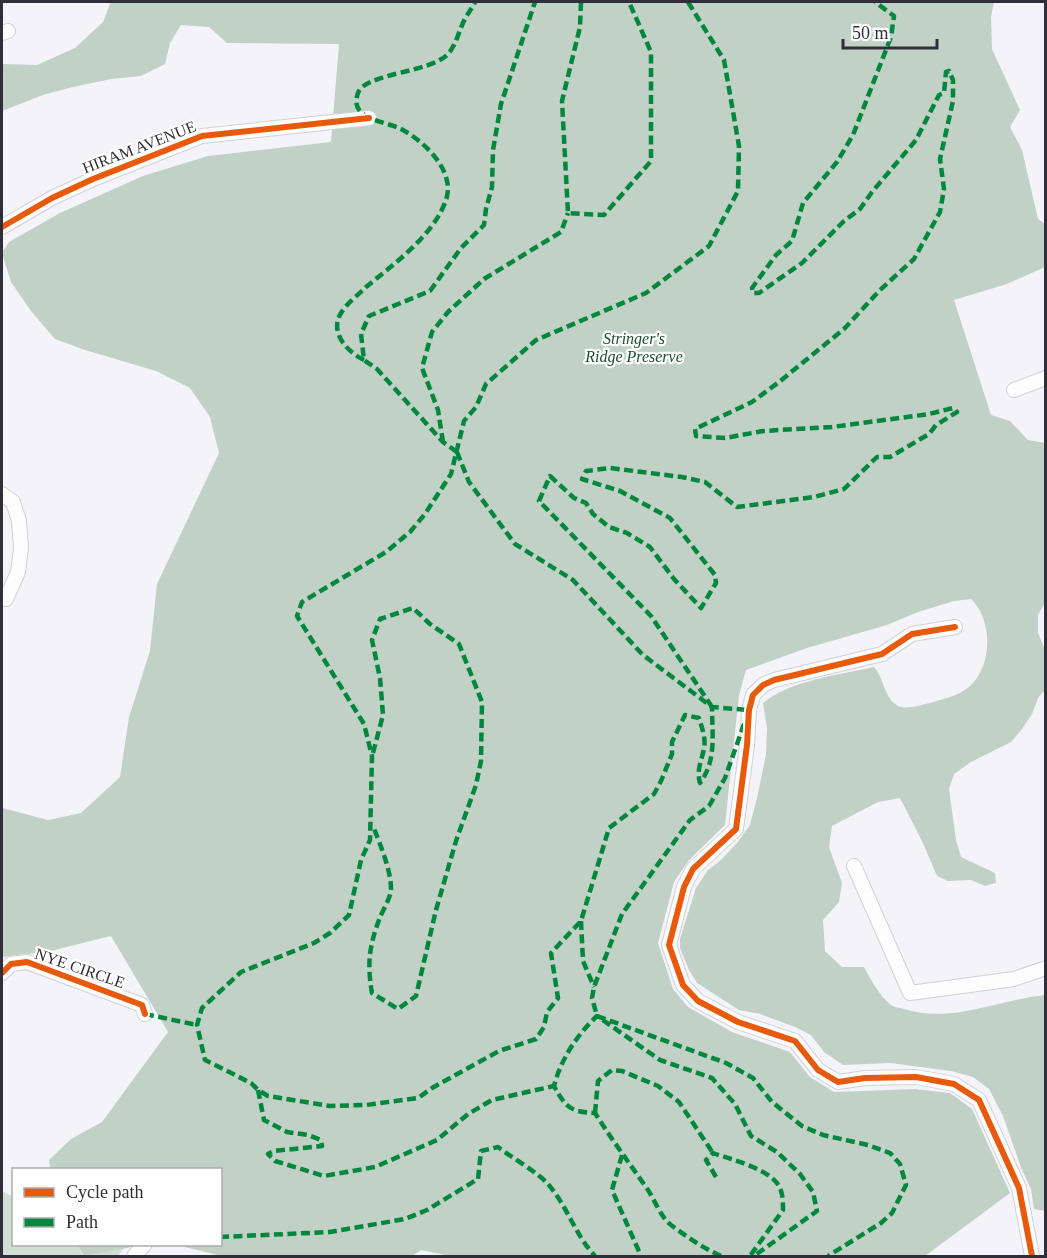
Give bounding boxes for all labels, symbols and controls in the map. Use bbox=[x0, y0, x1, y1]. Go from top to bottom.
scale bar bbox=[843, 12, 938, 50]
text: 50 m bbox=[852, 23, 889, 43]
street label: HIRAM AVENUE bbox=[80, 118, 198, 176]
park label: Stringer's Ridge Preserve bbox=[584, 330, 683, 366]
street label: NYE CIRCLE bbox=[33, 945, 127, 991]
legend bbox=[12, 1168, 222, 1246]
text: Cycle path bbox=[66, 1182, 143, 1202]
text: Path bbox=[66, 1212, 98, 1232]

